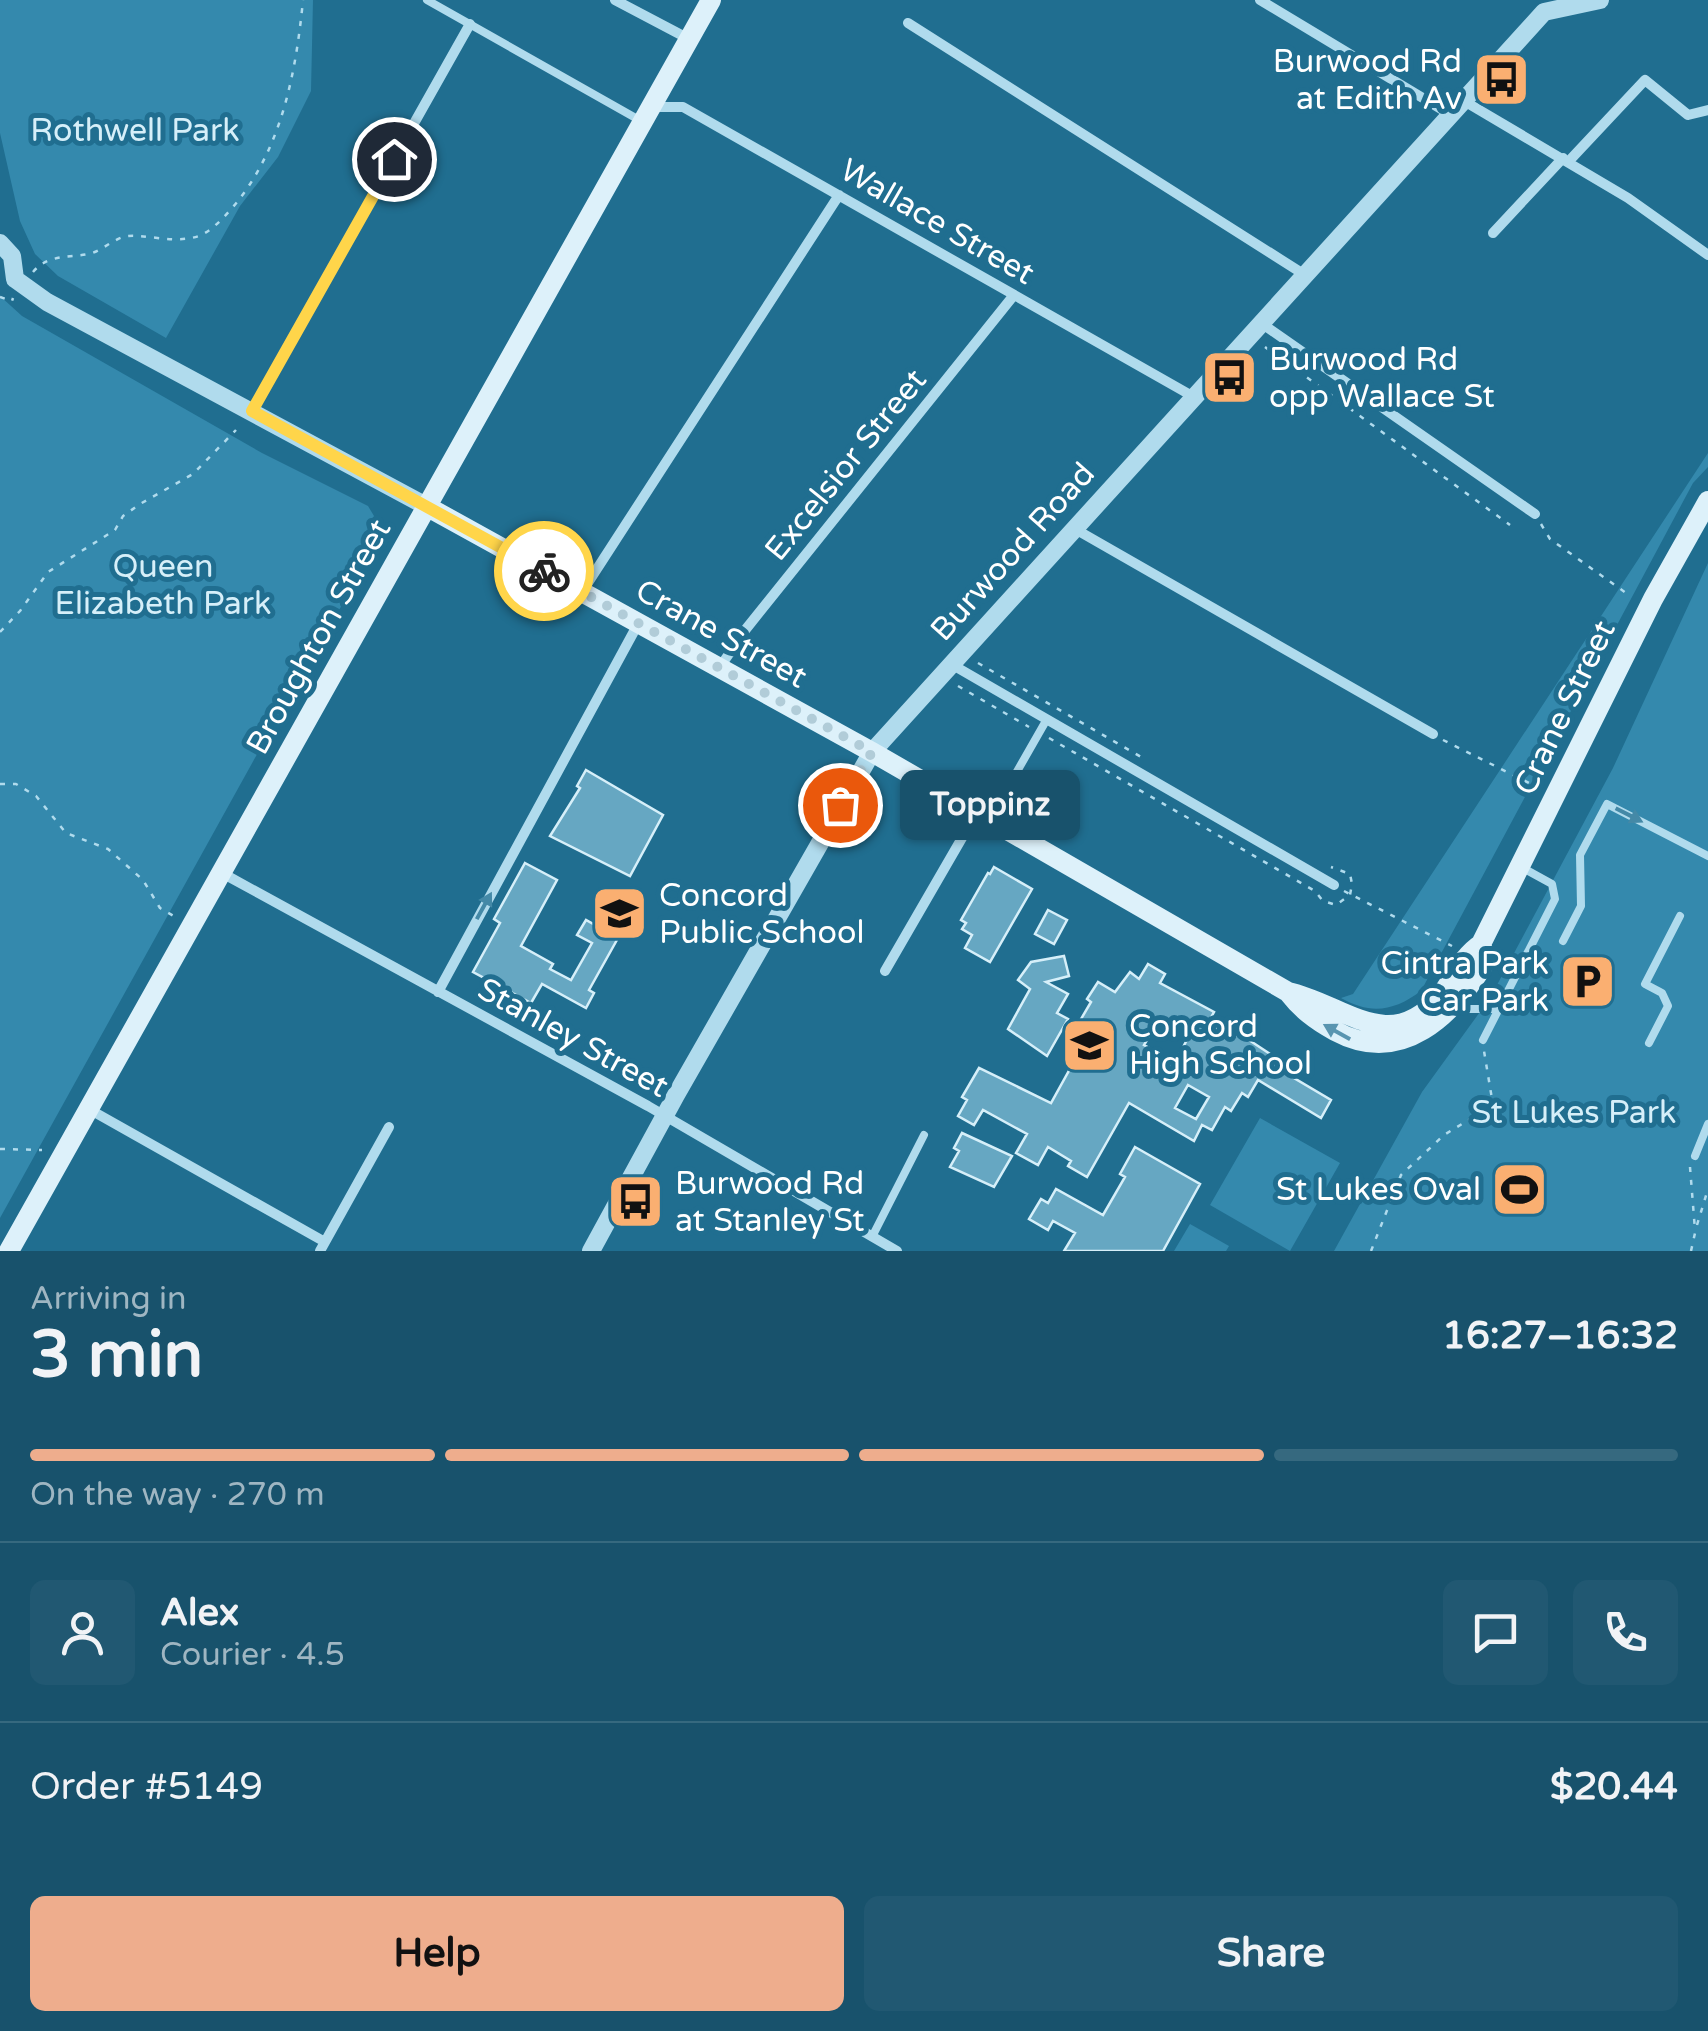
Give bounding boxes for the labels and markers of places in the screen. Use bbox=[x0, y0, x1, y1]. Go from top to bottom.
place label: Burwood Rd at Edith Av bbox=[1273, 43, 1462, 118]
bus stop icon: Burwood Rd at Edith Av bbox=[1471, 50, 1531, 110]
pin bbox=[352, 117, 437, 202]
place label: Burwood Rd opp Wallace St bbox=[1269, 341, 1495, 416]
bus stop icon: Burwood Rd opp Wallace St bbox=[1200, 348, 1260, 408]
pin bbox=[798, 763, 883, 848]
callout: Toppinz bbox=[900, 770, 1080, 840]
place label: Concord Public School bbox=[659, 877, 864, 952]
school or university icon: Concord Public School bbox=[590, 884, 650, 944]
place label: Cintra Park Car Park bbox=[1381, 945, 1549, 1020]
parking icon: Cintra Park Car Park bbox=[1558, 952, 1618, 1012]
place label: Concord High School bbox=[1129, 1008, 1312, 1083]
school or university icon: Concord High School bbox=[1060, 1015, 1120, 1075]
sports icon: St Lukes Oval bbox=[1490, 1160, 1550, 1220]
place label: Burwood Rd at Stanley St bbox=[675, 1165, 865, 1240]
place label: St Lukes Oval bbox=[1276, 1171, 1481, 1209]
bus stop icon: Burwood Rd at Stanley St bbox=[606, 1172, 666, 1232]

